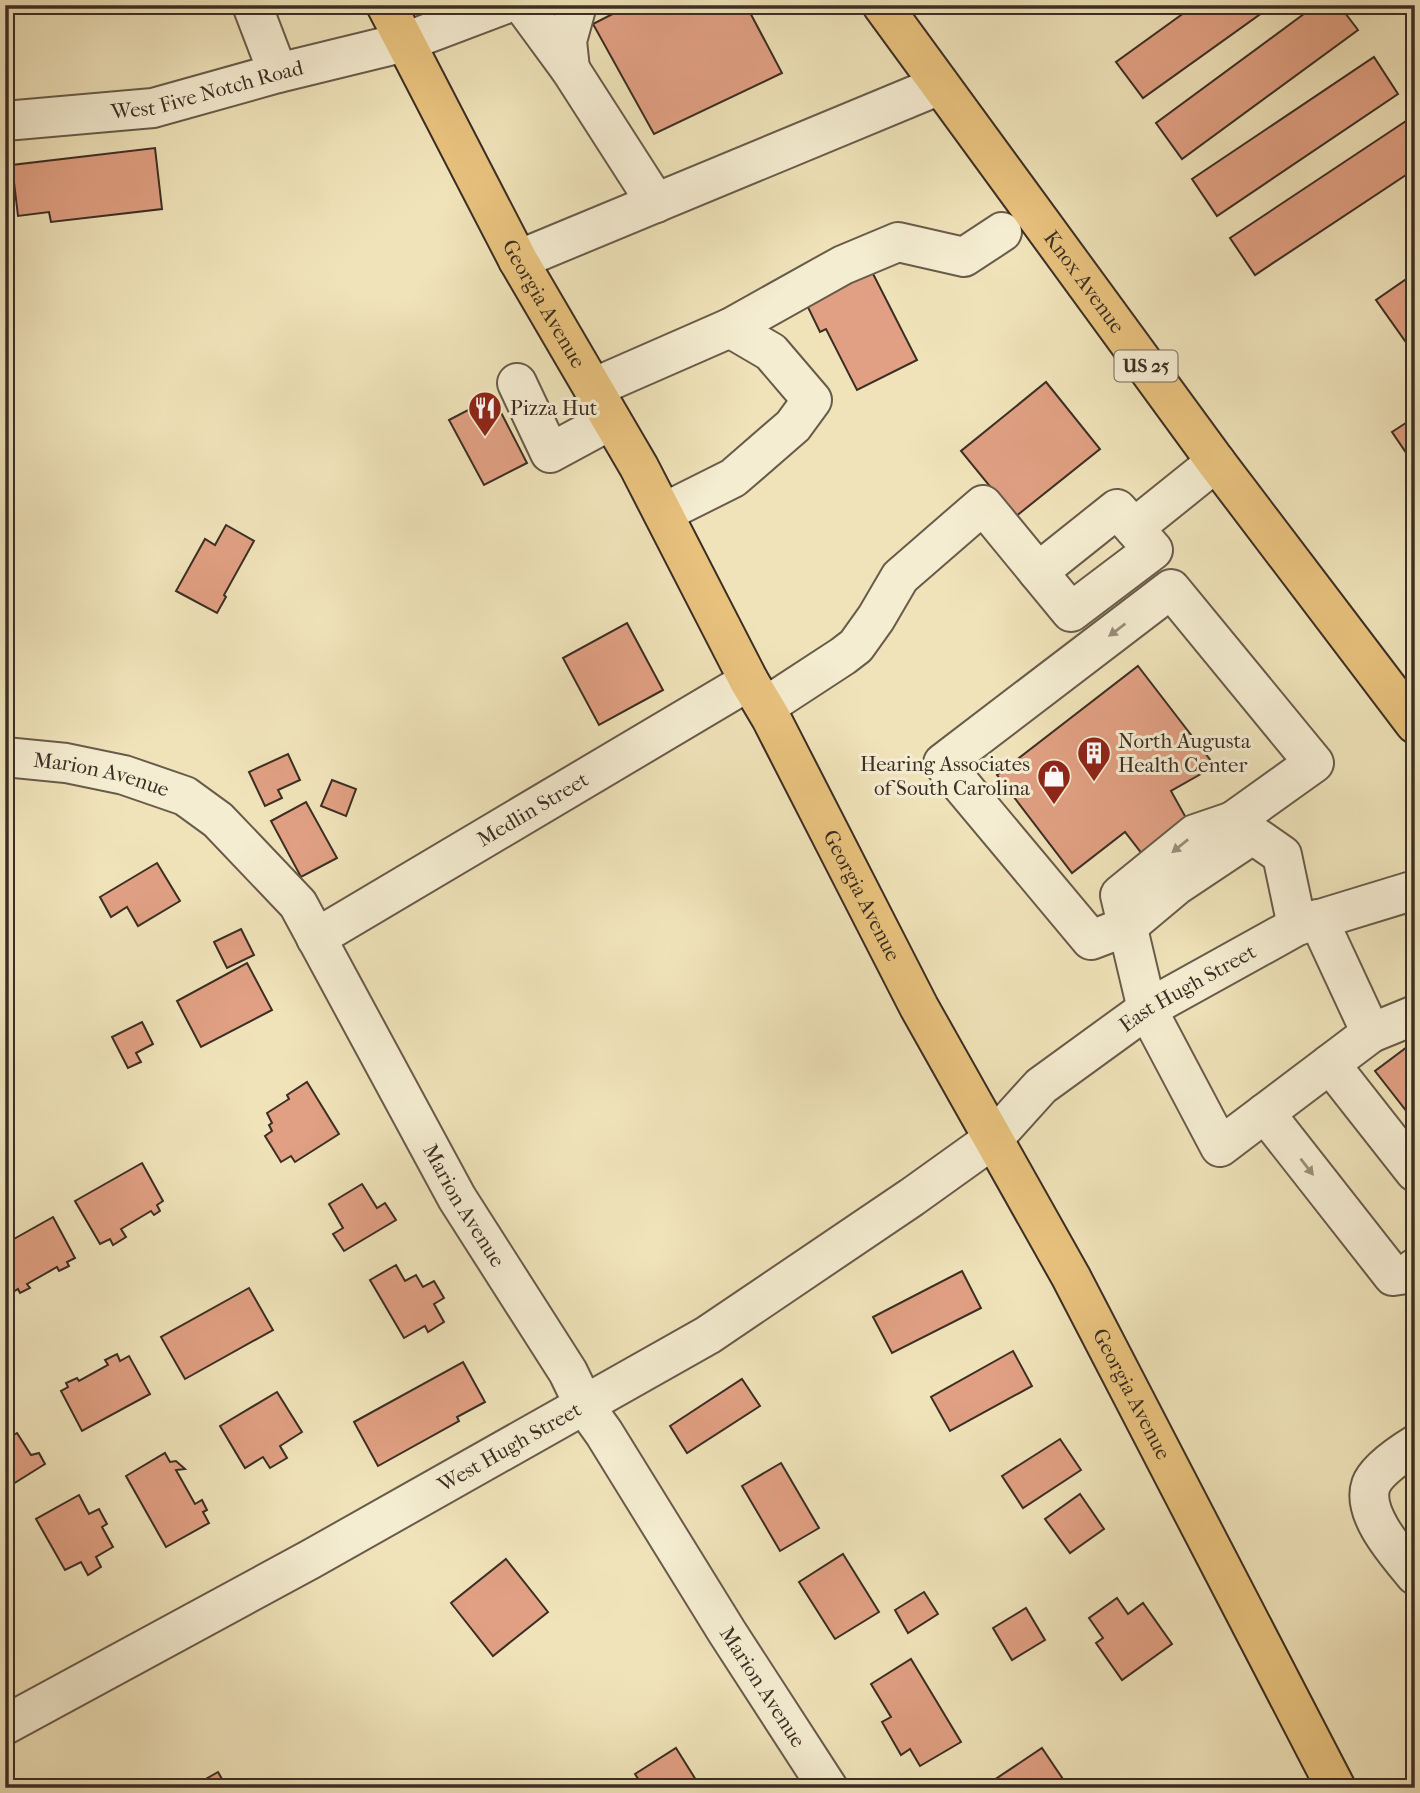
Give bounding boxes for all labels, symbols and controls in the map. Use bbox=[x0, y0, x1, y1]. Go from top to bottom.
street label: West Five Notch Road bbox=[109, 55, 306, 124]
street label: Knox Avenue bbox=[1039, 226, 1130, 338]
street label: Georgia Avenue bbox=[498, 236, 590, 372]
road number: US 25 bbox=[1114, 350, 1178, 382]
restaurant icon: Pizza Hut bbox=[466, 389, 504, 438]
place label: Pizza Hut bbox=[510, 396, 598, 420]
one-way arrow bbox=[1108, 623, 1126, 637]
place label: North Augusta Health Center bbox=[1118, 729, 1251, 777]
building icon: North Augusta Health Center bbox=[1075, 734, 1113, 783]
street label: Marion Avenue bbox=[32, 748, 172, 802]
place label: Hearing Associates of South Carolina bbox=[860, 752, 1030, 800]
shop icon: Hearing Associates of South Carolina bbox=[1035, 757, 1073, 806]
street label: Medlin Street bbox=[473, 767, 593, 852]
street label: Georgia Avenue bbox=[818, 826, 905, 965]
one-way arrow bbox=[1172, 838, 1190, 853]
street label: East Hugh Street bbox=[1115, 939, 1260, 1037]
street label: Marion Avenue bbox=[418, 1140, 510, 1271]
one-way arrow bbox=[1299, 1158, 1314, 1176]
street label: Georgia Avenue bbox=[1088, 1325, 1176, 1464]
street label: West Hugh Street bbox=[433, 1397, 586, 1497]
street label: Marion Avenue bbox=[715, 1622, 810, 1752]

